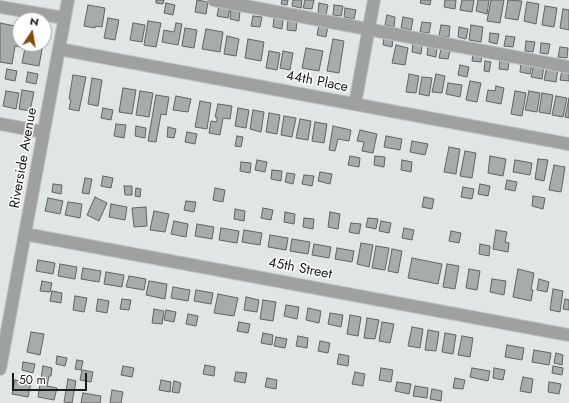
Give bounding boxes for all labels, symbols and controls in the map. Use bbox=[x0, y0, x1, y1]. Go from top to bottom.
north arrow bbox=[12, 12, 52, 52]
text: N bbox=[28, 13, 40, 30]
street label: 44th Place bbox=[285, 68, 349, 96]
street label: Riverside Avenue bbox=[7, 106, 41, 210]
street label: 45th Street bbox=[267, 255, 333, 283]
scale bar bbox=[14, 365, 89, 391]
text: 50 m bbox=[19, 371, 46, 389]

